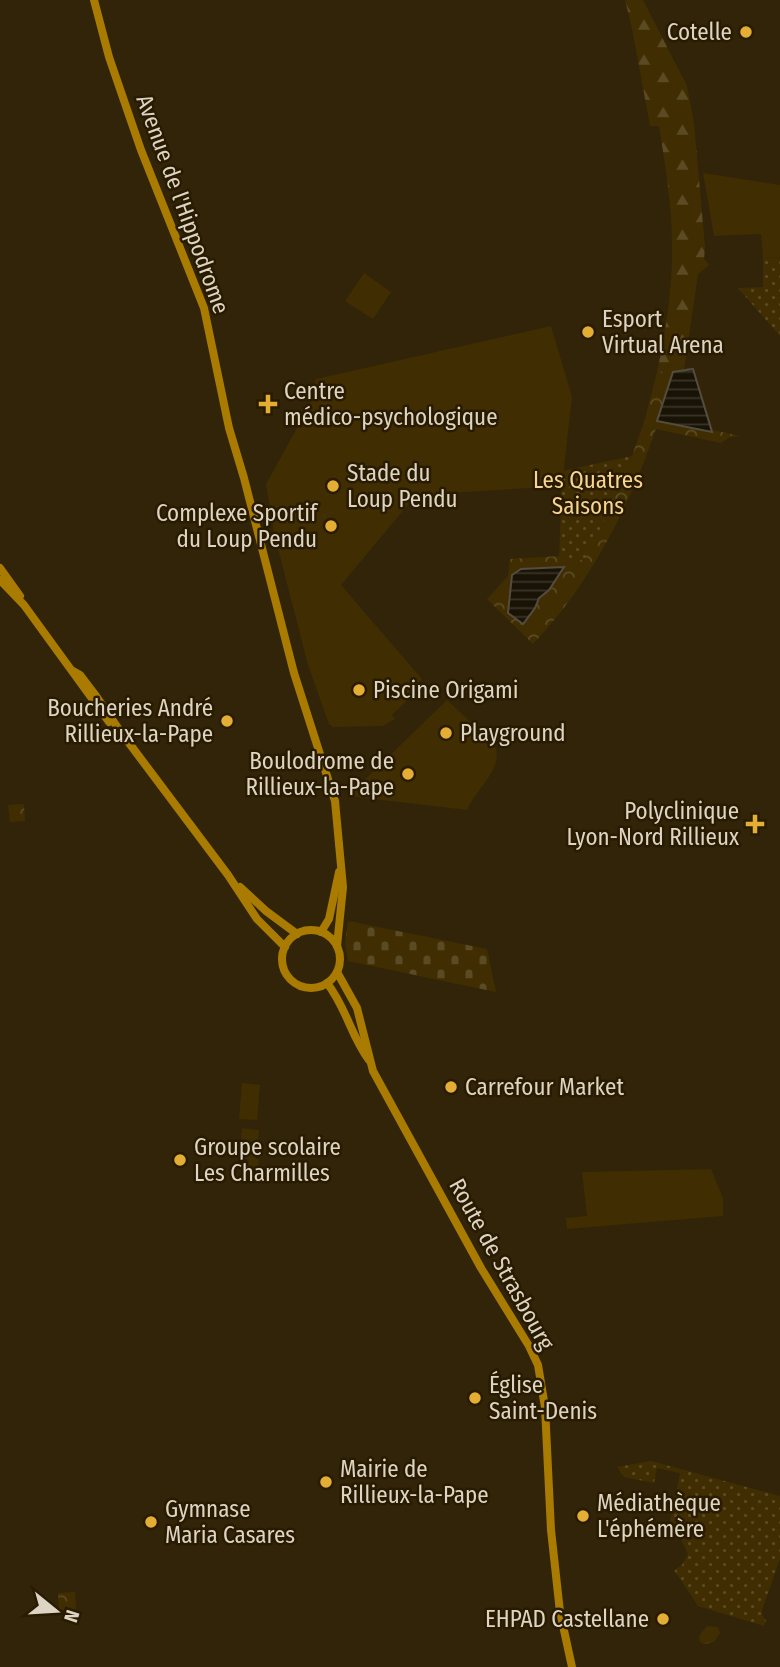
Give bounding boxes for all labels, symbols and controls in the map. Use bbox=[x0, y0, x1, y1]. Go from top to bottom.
place label: Cotelle bbox=[667, 18, 732, 46]
marker: Cotelle bbox=[738, 24, 754, 40]
street label: Avenue de l'Hippodrome bbox=[130, 91, 236, 317]
place label: Esport Virtual Arena bbox=[602, 305, 724, 359]
marker: Esport Virtual Arena bbox=[580, 324, 596, 340]
place label: Centre médico-psychologique bbox=[284, 377, 498, 431]
marker: Centre médico-psychologique bbox=[258, 394, 278, 414]
place label: Stade du Loup Pendu bbox=[347, 459, 458, 513]
park label: Les Quatres Saisons bbox=[533, 466, 643, 520]
marker: Stade du Loup Pendu bbox=[325, 478, 341, 494]
place label: Complexe Sportif du Loup Pendu bbox=[156, 499, 319, 553]
marker: Complexe Sportif du Loup Pendu bbox=[323, 518, 339, 534]
place label: Piscine Origami bbox=[373, 676, 519, 704]
marker: Piscine Origami bbox=[351, 682, 367, 698]
place label: Boucheries André Rillieux-la-Pape bbox=[47, 694, 213, 748]
marker: Boucheries André Rillieux-la-Pape bbox=[219, 713, 235, 729]
place label: Playground bbox=[460, 719, 566, 747]
marker: Playground bbox=[438, 725, 454, 741]
place label: Boulodrome de Rillieux-la-Pape bbox=[245, 747, 394, 801]
marker: Boulodrome de Rillieux-la-Pape bbox=[400, 766, 416, 782]
place label: Polyclinique Lyon-Nord Rillieux bbox=[567, 797, 739, 851]
marker: Polyclinique Lyon-Nord Rillieux bbox=[745, 814, 765, 834]
place label: Carrefour Market bbox=[465, 1073, 624, 1101]
marker: Carrefour Market bbox=[443, 1079, 459, 1095]
place label: Groupe scolaire Les Charmilles bbox=[194, 1133, 341, 1187]
marker: Groupe scolaire Les Charmilles bbox=[172, 1152, 188, 1168]
street label: Route de Strasbourg bbox=[443, 1174, 561, 1355]
place label: Église Saint-Denis bbox=[489, 1370, 597, 1425]
marker: Église Saint-Denis bbox=[467, 1390, 483, 1406]
place label: Mairie de Rillieux-la-Pape bbox=[340, 1455, 489, 1509]
marker: Mairie de Rillieux-la-Pape bbox=[318, 1474, 334, 1490]
place label: Médiathèque L'éphémère bbox=[597, 1489, 721, 1543]
place label: Gymnase Maria Casares bbox=[165, 1495, 295, 1549]
marker: Médiathèque L'éphémère bbox=[575, 1508, 591, 1524]
marker: Gymnase Maria Casares bbox=[143, 1514, 159, 1530]
north arrow bbox=[21, 1576, 91, 1646]
place label: EHPAD Castellane bbox=[485, 1605, 649, 1633]
text: N bbox=[59, 1607, 84, 1625]
marker: EHPAD Castellane bbox=[655, 1611, 671, 1627]

